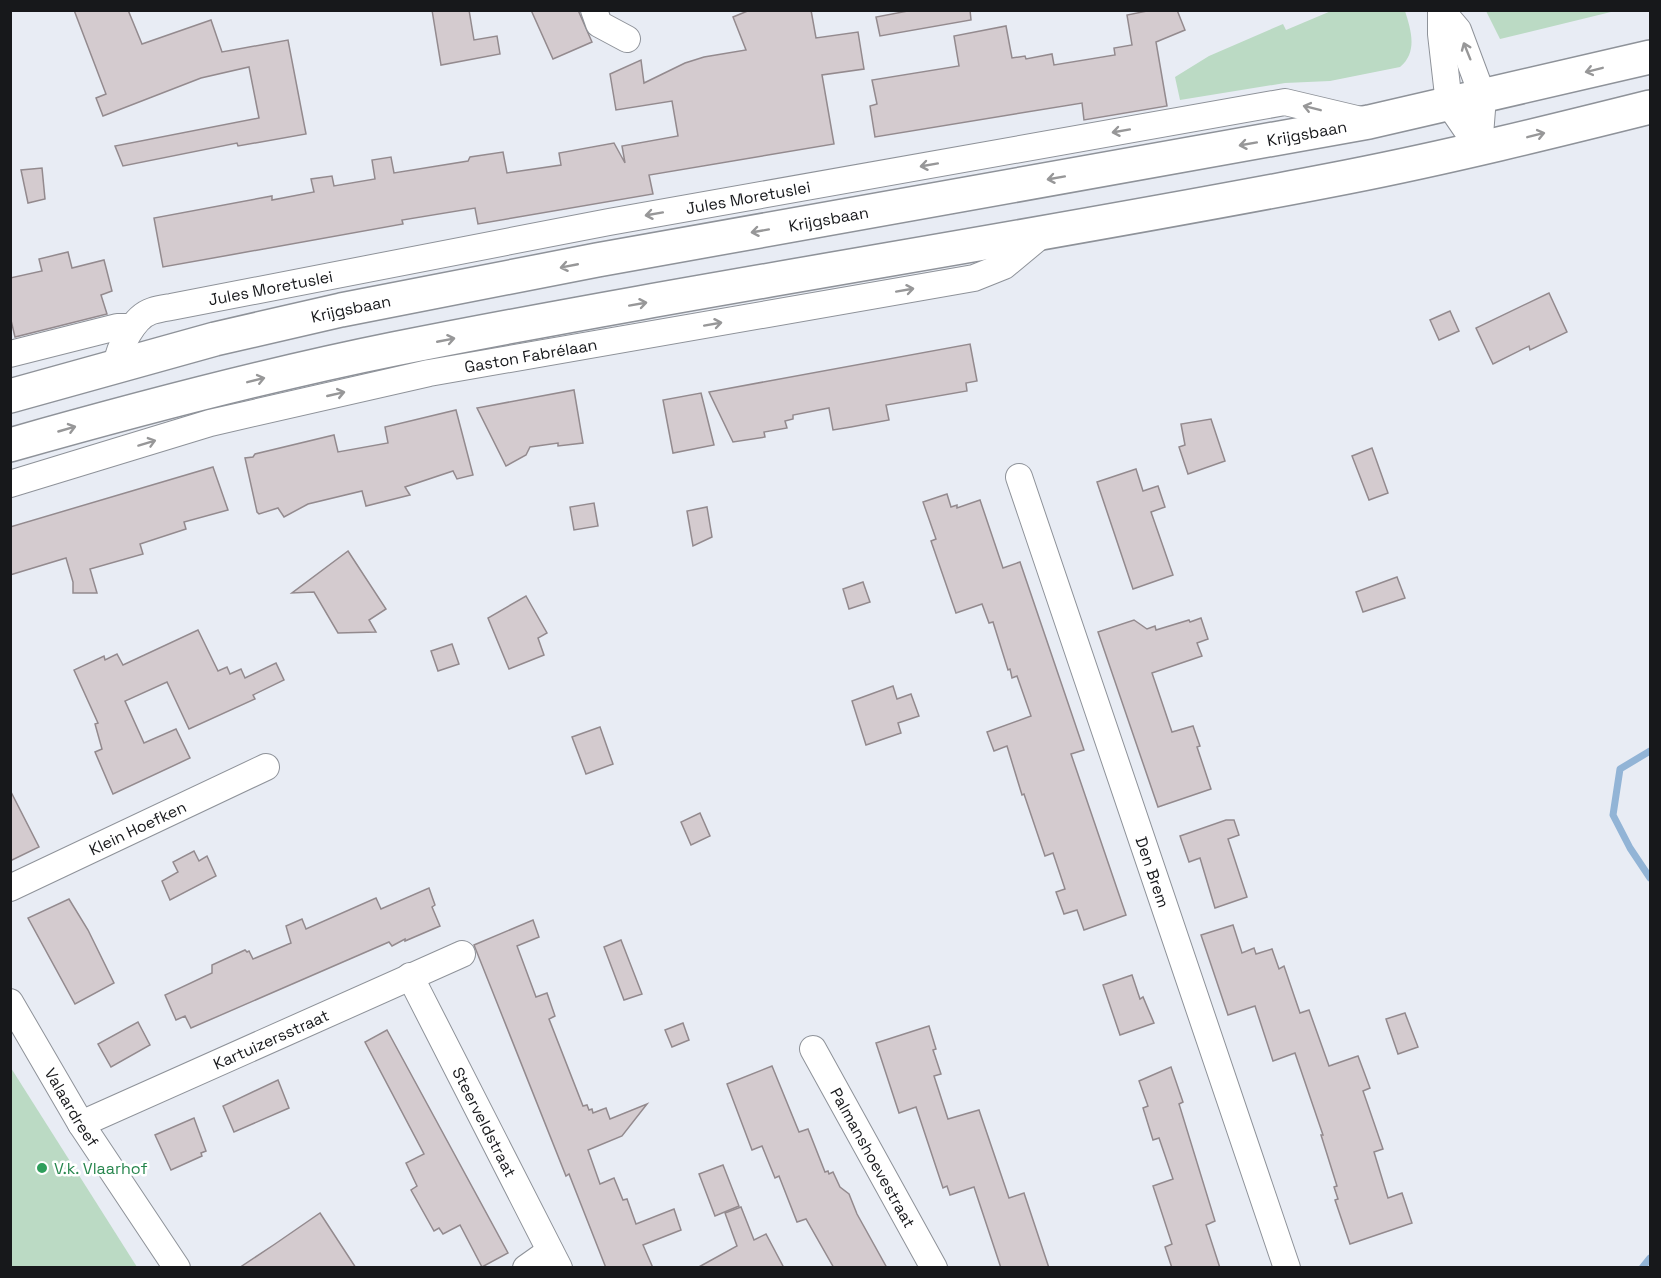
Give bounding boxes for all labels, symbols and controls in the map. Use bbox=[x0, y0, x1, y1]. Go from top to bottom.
one-way arrow bbox=[1461, 42, 1472, 61]
one-way arrow bbox=[1584, 65, 1603, 77]
one-way arrow bbox=[1303, 102, 1322, 114]
street label: Krijgsbaan bbox=[1265, 116, 1349, 151]
one-way arrow bbox=[1111, 126, 1131, 137]
one-way arrow bbox=[1526, 129, 1545, 141]
one-way arrow bbox=[1238, 138, 1258, 149]
one-way arrow bbox=[919, 160, 939, 171]
one-way arrow bbox=[1046, 172, 1066, 183]
street label: Jules Moretuslei bbox=[684, 176, 812, 219]
street label: Krijgsbaan bbox=[787, 201, 870, 236]
one-way arrow bbox=[645, 209, 664, 220]
one-way arrow bbox=[751, 225, 771, 236]
one-way arrow bbox=[559, 261, 579, 272]
street label: Jules Moretuslei bbox=[206, 265, 335, 310]
one-way arrow bbox=[895, 285, 914, 296]
street label: Krijgsbaan bbox=[309, 290, 392, 327]
one-way arrow bbox=[628, 298, 647, 309]
one-way arrow bbox=[703, 318, 722, 329]
street label: Gaston Fabrélaan bbox=[463, 333, 599, 377]
one-way arrow bbox=[436, 334, 456, 345]
one-way arrow bbox=[246, 374, 265, 386]
one-way arrow bbox=[326, 388, 345, 400]
one-way arrow bbox=[57, 423, 76, 435]
one-way arrow bbox=[137, 437, 156, 448]
street label: Klein Hoefken bbox=[85, 796, 190, 860]
street label: Den Brem bbox=[1131, 834, 1175, 910]
street label: Kartuizersstraat bbox=[210, 1004, 332, 1074]
street label: Valaardreef bbox=[40, 1064, 104, 1151]
street label: Steerveldstraat bbox=[448, 1064, 521, 1181]
street label: Palmanshoevestraat bbox=[826, 1084, 920, 1231]
place label: V.k. Vlaarhof bbox=[54, 1158, 147, 1179]
marker: V.k. Vlaarhof bbox=[35, 1161, 49, 1175]

